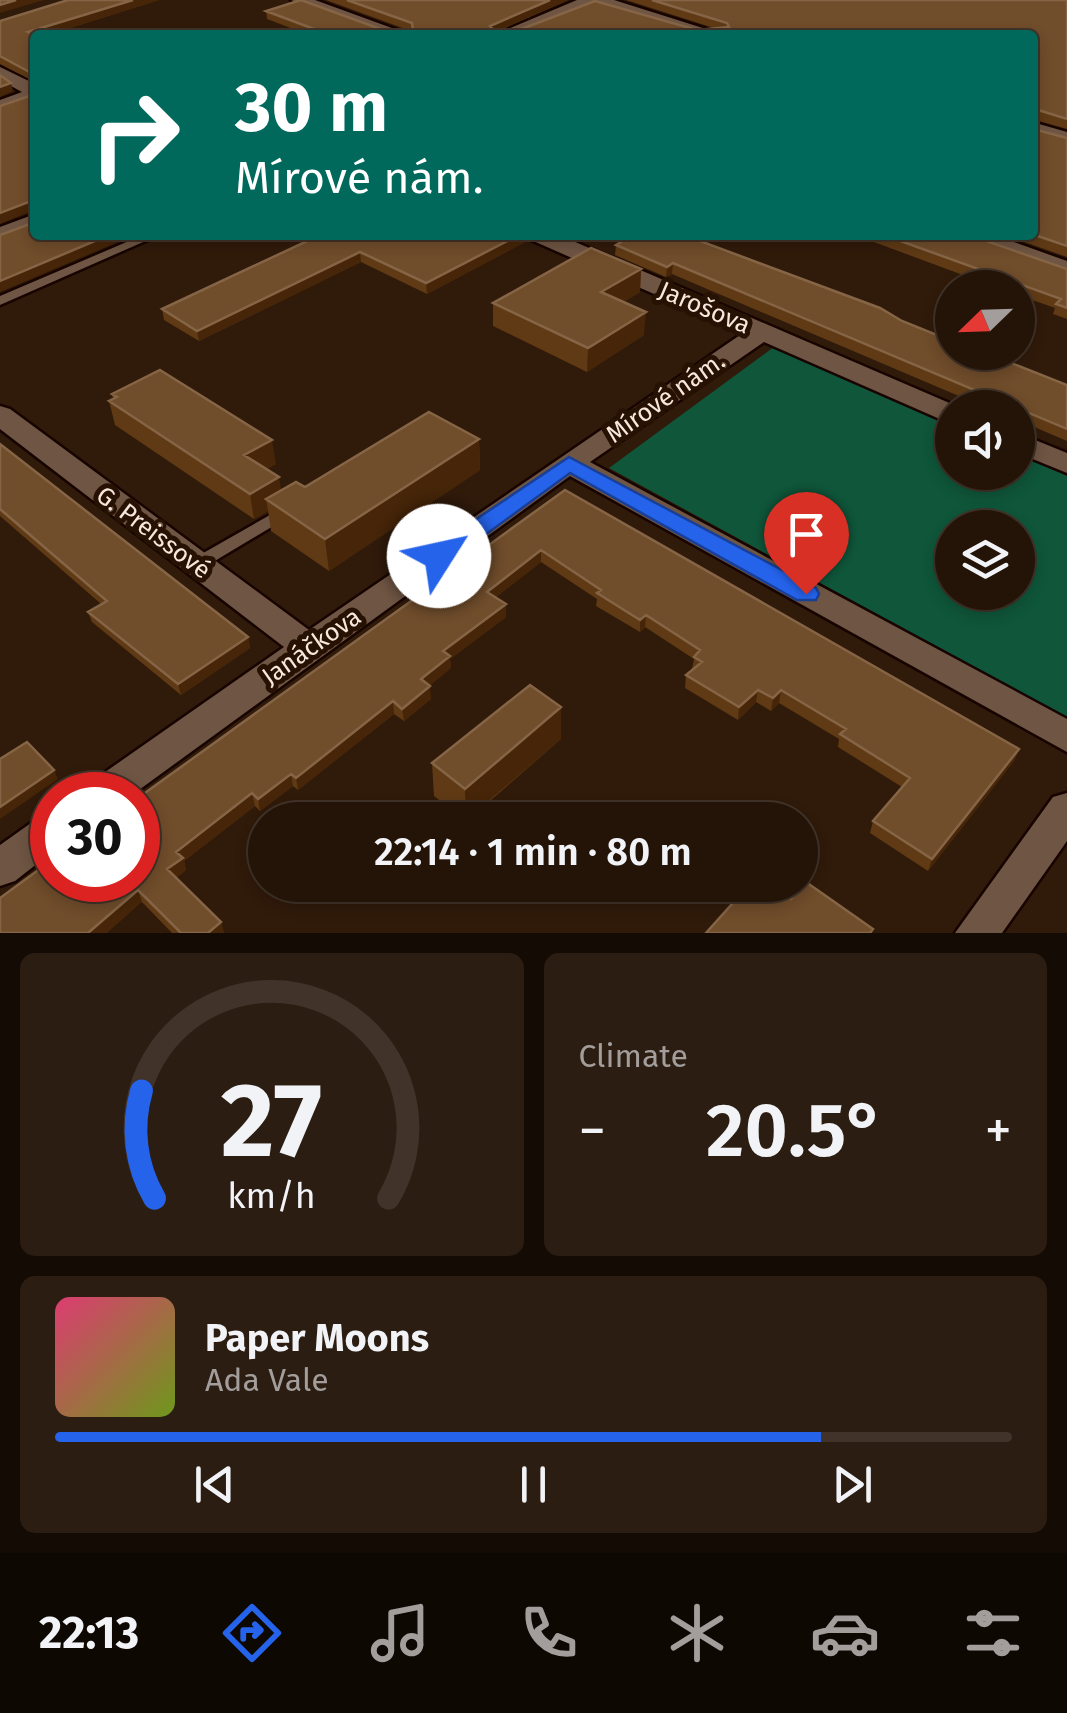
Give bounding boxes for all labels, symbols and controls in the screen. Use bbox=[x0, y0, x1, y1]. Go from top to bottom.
text: 30 m bbox=[235, 66, 388, 150]
icon: right bbox=[70, 70, 200, 200]
text: Mírové nám. bbox=[235, 151, 483, 205]
north arrow bbox=[935, 270, 1035, 370]
map controls bbox=[935, 270, 1035, 610]
street label: Jarošova bbox=[654, 275, 755, 341]
street label: Mírové nám. bbox=[600, 346, 731, 450]
button: sound bbox=[935, 390, 1035, 490]
street label: G. Preissové bbox=[90, 480, 217, 586]
pin bbox=[764, 492, 849, 595]
position arrow bbox=[387, 504, 491, 608]
icon: arrive bbox=[779, 507, 834, 562]
button: layers bbox=[935, 510, 1035, 610]
street label: Janáčkova bbox=[256, 602, 367, 692]
speed limit sign: 30 bbox=[30, 772, 160, 902]
text: 22:14 · 1 min · 80 m bbox=[374, 829, 692, 875]
text: Climate bbox=[579, 1037, 688, 1075]
text: 27 bbox=[221, 1059, 322, 1184]
text: 20.5° bbox=[706, 1086, 885, 1176]
text: − bbox=[579, 1098, 606, 1164]
text: + bbox=[985, 1098, 1012, 1164]
text: km/h bbox=[228, 1175, 316, 1217]
text: Paper Moons bbox=[205, 1315, 429, 1361]
text: Ada Vale bbox=[205, 1361, 329, 1399]
icon: previous bbox=[187, 1457, 242, 1512]
icon: pause bbox=[506, 1457, 561, 1512]
icon: next bbox=[825, 1457, 880, 1512]
icon: directions bbox=[217, 1598, 287, 1668]
icon: music bbox=[365, 1598, 435, 1668]
icon: phone bbox=[514, 1598, 584, 1668]
icon: climate bbox=[662, 1598, 732, 1668]
icon: car bbox=[810, 1598, 880, 1668]
icon: filters bbox=[958, 1598, 1028, 1668]
text: 22:13 bbox=[39, 1606, 139, 1660]

